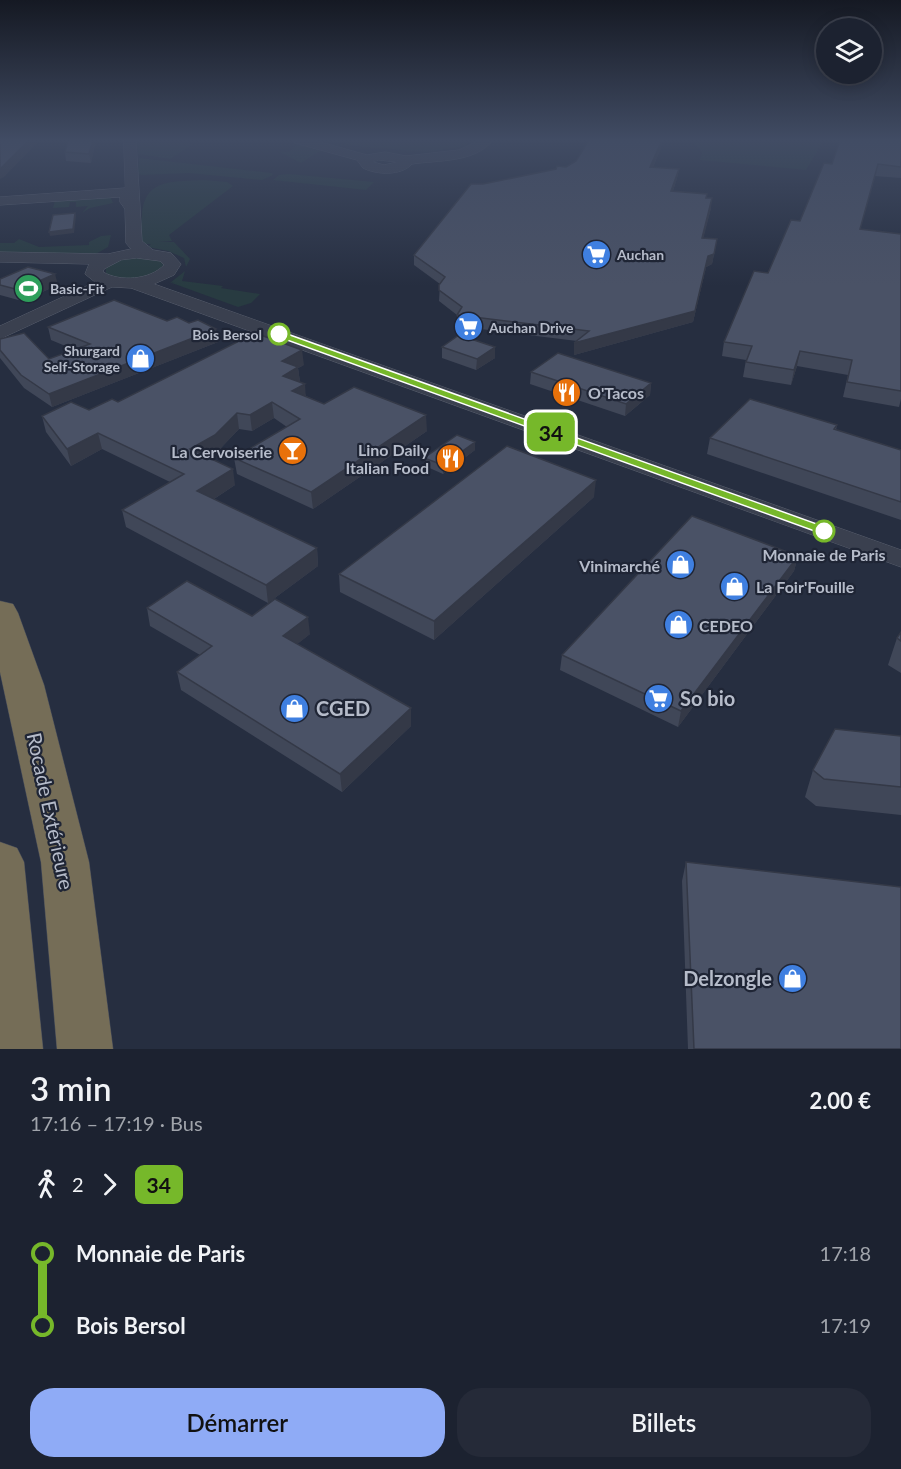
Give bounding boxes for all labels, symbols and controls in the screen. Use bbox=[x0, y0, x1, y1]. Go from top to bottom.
map controls bbox=[816, 18, 882, 84]
button: layers bbox=[816, 18, 882, 84]
supermarket icon: Auchan bbox=[580, 238, 612, 270]
place label: Auchan bbox=[616, 246, 664, 263]
sports icon: Basic-Fit bbox=[13, 272, 45, 304]
place label: Basic-Fit bbox=[50, 280, 105, 297]
supermarket icon: Auchan Drive bbox=[452, 311, 484, 343]
place label: Auchan Drive bbox=[488, 319, 574, 336]
marker: Bois Bersol bbox=[268, 323, 290, 345]
place label: Bois Bersol bbox=[192, 326, 262, 343]
place label: Shurgard Self-Storage bbox=[44, 342, 121, 375]
shop icon: Shurgard Self-Storage bbox=[125, 342, 157, 374]
restaurant icon: O'Tacos bbox=[551, 376, 583, 408]
place label: O'Tacos bbox=[588, 383, 644, 402]
line badge: 34 bbox=[524, 412, 578, 452]
text: 34 bbox=[539, 420, 563, 445]
bar icon: La Cervoiserie bbox=[277, 435, 309, 467]
place label: Lino Daily Italian Food bbox=[346, 440, 430, 477]
place label: La Cervoiserie bbox=[171, 442, 272, 461]
restaurant icon: Lino Daily Italian Food bbox=[434, 442, 466, 474]
marker: Monnaie de Paris bbox=[813, 520, 835, 542]
place label: Monnaie de Paris bbox=[762, 545, 886, 564]
shop icon: Vinimarché bbox=[665, 549, 697, 581]
place label: Vinimarché bbox=[578, 556, 660, 575]
shop icon: La Foir'Fouille bbox=[719, 570, 751, 602]
place label: La Foir'Fouille bbox=[756, 577, 855, 596]
shop icon: CEDEO bbox=[662, 609, 694, 641]
place label: CEDEO bbox=[699, 616, 753, 635]
supermarket icon: So bio bbox=[643, 682, 675, 714]
place label: So bio bbox=[680, 686, 735, 710]
shop icon: CGED bbox=[279, 692, 311, 724]
place label: CGED bbox=[316, 696, 370, 720]
street label: Rocade Extérieure bbox=[23, 730, 79, 892]
shop icon: Delzongle bbox=[777, 962, 809, 994]
place label: Delzongle bbox=[683, 966, 772, 990]
text: 3 min bbox=[30, 1068, 111, 1108]
text: 2.00 € bbox=[809, 1087, 871, 1114]
text: 17:16 – 17:19 · Bus bbox=[30, 1111, 203, 1135]
icon: walk bbox=[30, 1168, 63, 1201]
icon: forward bbox=[93, 1168, 126, 1201]
text: 2 bbox=[72, 1172, 84, 1196]
text: 34 bbox=[147, 1172, 171, 1197]
text: Monnaie de Paris bbox=[76, 1240, 245, 1267]
text: 17:18 bbox=[820, 1241, 871, 1265]
text: Bois Bersol bbox=[76, 1312, 186, 1339]
text: 17:19 bbox=[820, 1313, 871, 1337]
button: Démarrer bbox=[30, 1388, 445, 1457]
button: Billets bbox=[457, 1388, 871, 1457]

